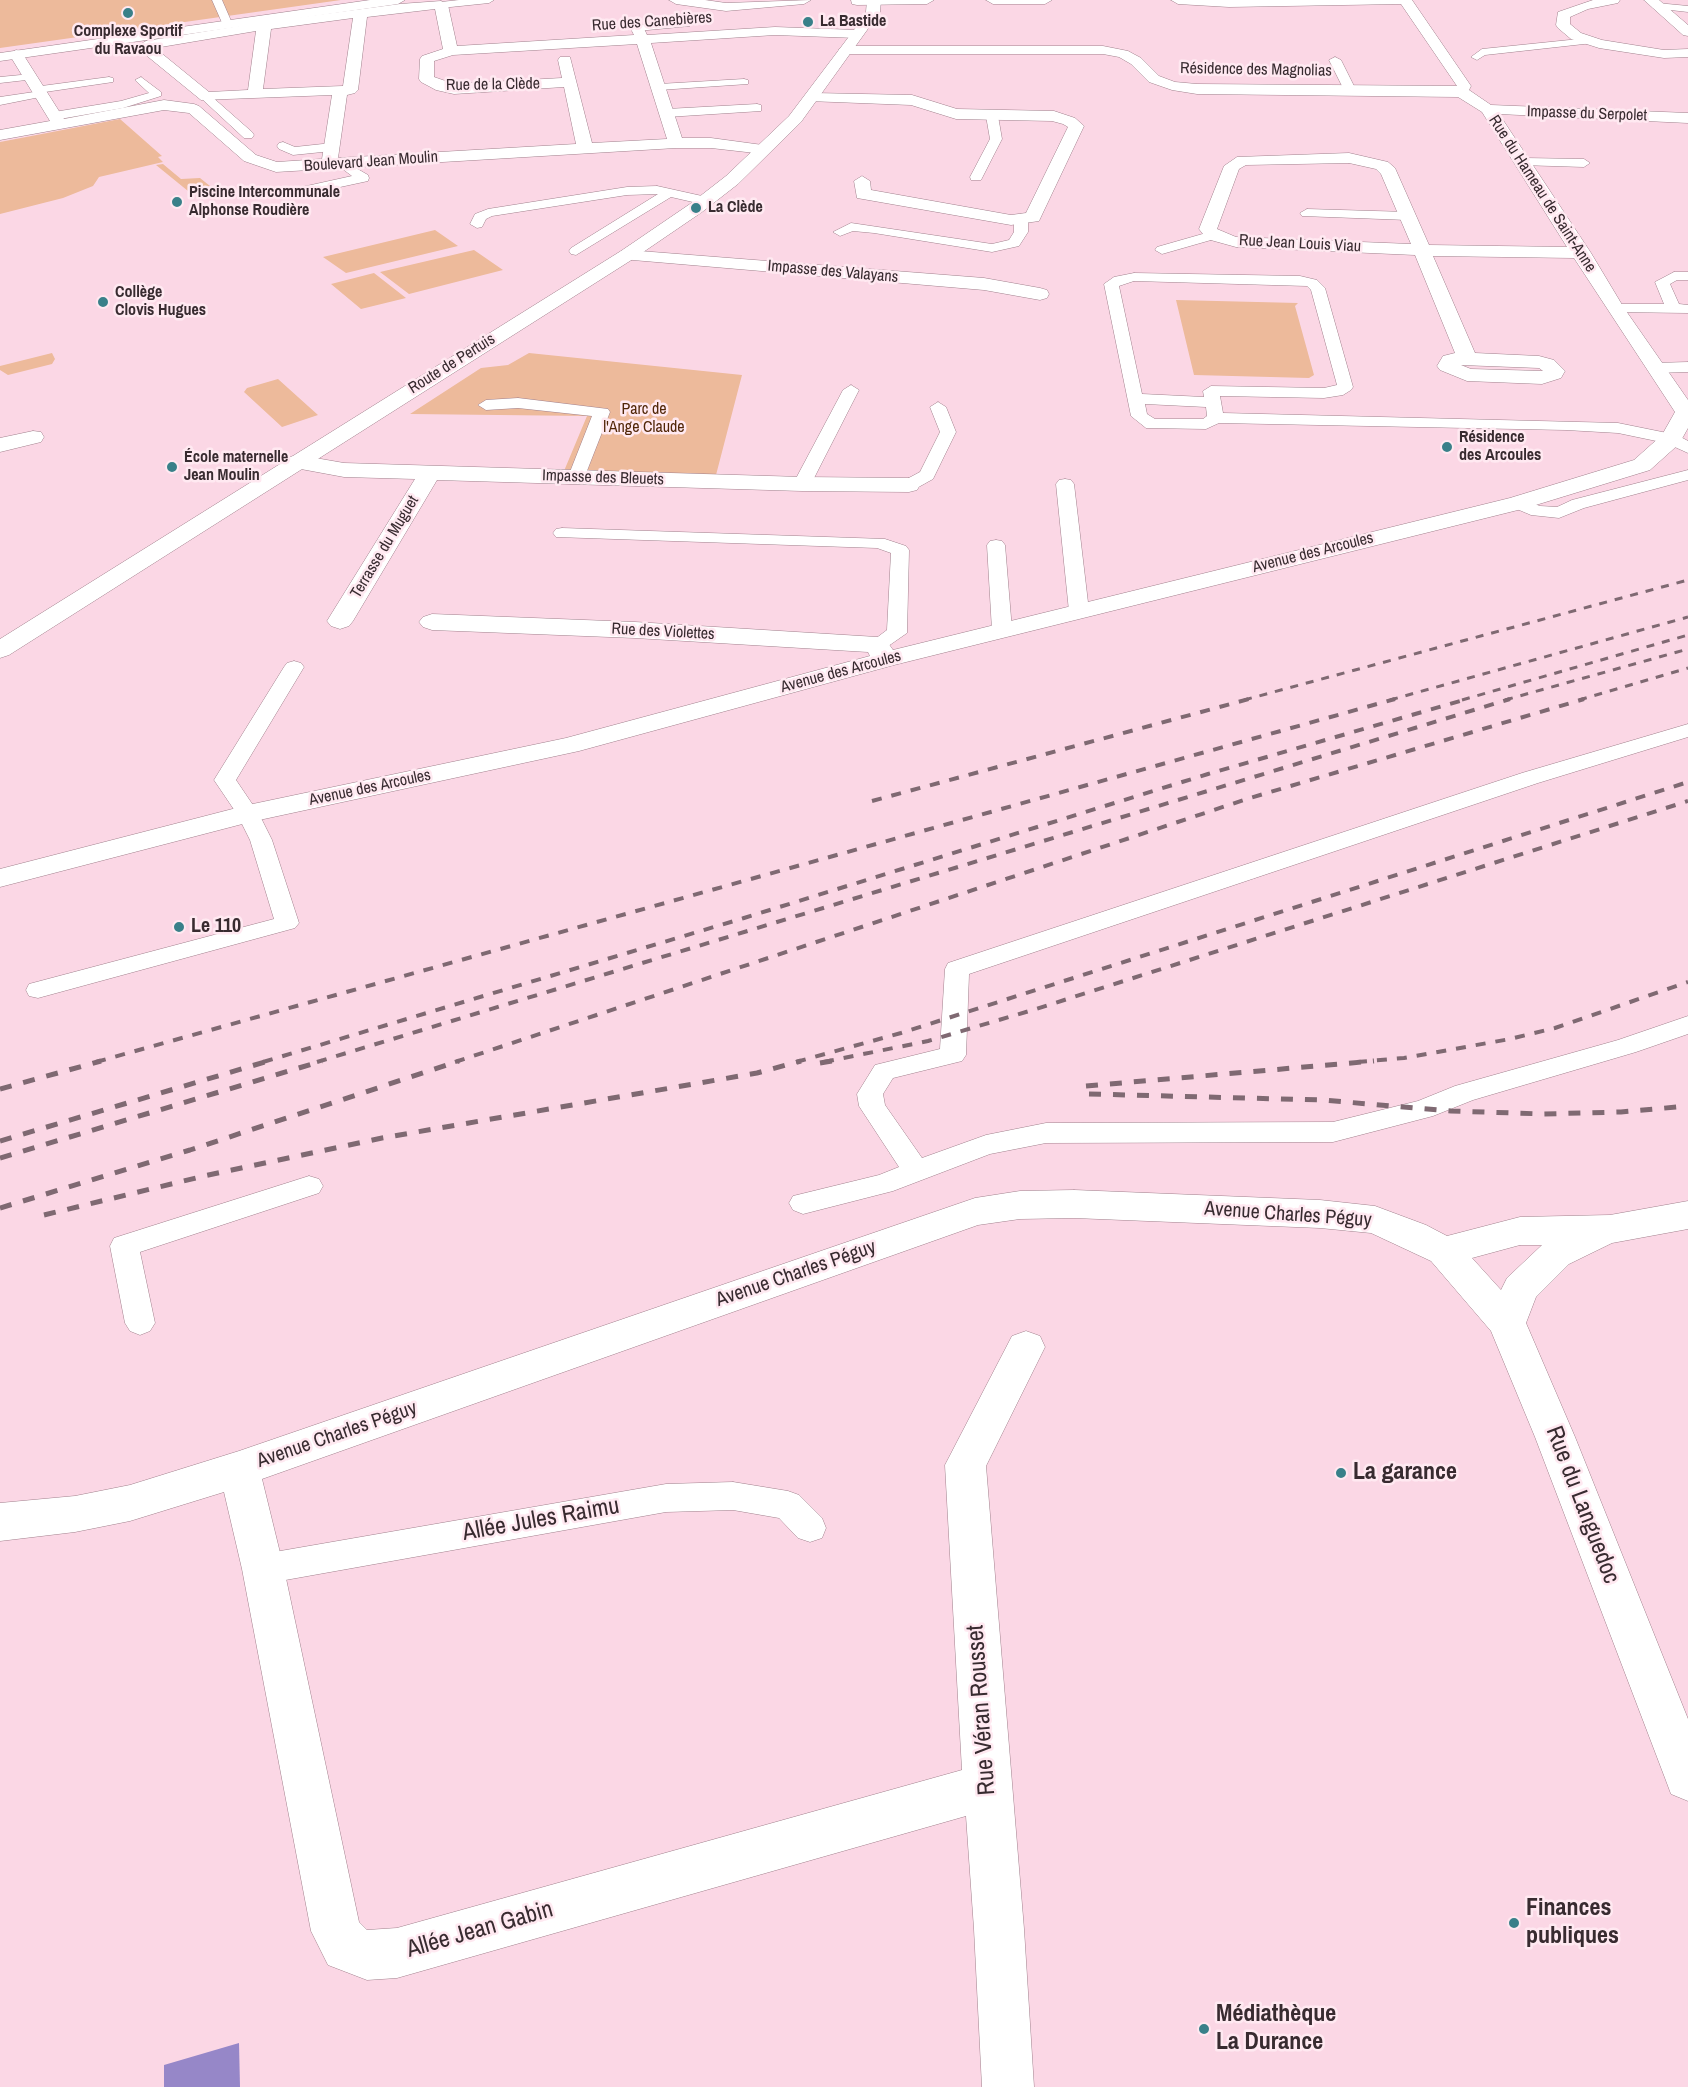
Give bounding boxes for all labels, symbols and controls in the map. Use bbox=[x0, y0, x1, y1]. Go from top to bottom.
marker: Complexe Sportif du Ravaou bbox=[121, 6, 135, 20]
street label: Rue des Canebières bbox=[591, 8, 713, 36]
place label: La Bastide bbox=[820, 12, 886, 32]
marker: La Bastide bbox=[801, 15, 815, 29]
place label: Complexe Sportif du Ravaou bbox=[74, 22, 182, 60]
street label: Résidence des Magnolias bbox=[1180, 59, 1332, 81]
street label: Rue de la Clède bbox=[446, 75, 540, 95]
street label: Impasse du Serpolet bbox=[1527, 102, 1647, 126]
street label: Rue du Hameau de Saint-Anne bbox=[1484, 112, 1600, 276]
street label: Boulevard Jean Moulin bbox=[303, 148, 439, 176]
place label: Piscine Intercommunale Alphonse Roudière bbox=[189, 183, 340, 221]
marker: Piscine Intercommunale Alphonse Roudière bbox=[170, 195, 184, 209]
place label: La Clède bbox=[708, 198, 763, 218]
marker: La Clède bbox=[689, 201, 703, 215]
street label: Rue Jean Louis Viau bbox=[1238, 231, 1362, 257]
street label: Impasse des Valayans bbox=[767, 257, 899, 287]
place label: Collège Clovis Hugues bbox=[115, 283, 206, 321]
marker: Collège Clovis Hugues bbox=[96, 295, 110, 309]
street label: Route de Pertuis bbox=[405, 330, 499, 398]
park label: Parc de l'Ange Claude bbox=[603, 400, 685, 438]
place label: Résidence des Arcoules bbox=[1459, 428, 1541, 466]
marker: Résidence des Arcoules bbox=[1440, 440, 1454, 454]
place label: École maternelle Jean Moulin bbox=[184, 448, 288, 486]
marker: École maternelle Jean Moulin bbox=[165, 460, 179, 474]
street label: Impasse des Bleuets bbox=[542, 466, 664, 490]
street label: Terrasse du Muguet bbox=[347, 492, 423, 602]
street label: Avenue des Arcoules bbox=[1251, 529, 1375, 577]
street label: Rue des Violettes bbox=[611, 620, 715, 644]
street label: Avenue des Arcoules bbox=[779, 647, 903, 697]
street label: Avenue des Arcoules bbox=[307, 766, 433, 810]
place label: Le 110 bbox=[191, 915, 241, 939]
marker: Le 110 bbox=[172, 920, 186, 934]
street label: Avenue Charles Péguy bbox=[1204, 1197, 1372, 1233]
street label: Avenue Charles Péguy bbox=[713, 1235, 879, 1313]
street label: Avenue Charles Péguy bbox=[254, 1396, 420, 1474]
street label: Rue du Languedoc bbox=[1539, 1422, 1625, 1588]
place label: La garance bbox=[1353, 1459, 1457, 1487]
marker: La garance bbox=[1334, 1466, 1348, 1480]
street label: Allée Jules Raimu bbox=[460, 1492, 622, 1548]
street label: Rue Véran Rousset bbox=[962, 1624, 1002, 1796]
street label: Allée Jean Gabin bbox=[403, 1895, 557, 1965]
place label: Finances publiques bbox=[1526, 1895, 1619, 1951]
marker: Finances publiques bbox=[1507, 1916, 1521, 1930]
place label: Médiathèque La Durance bbox=[1216, 2001, 1336, 2057]
marker: Médiathèque La Durance bbox=[1197, 2022, 1211, 2036]

